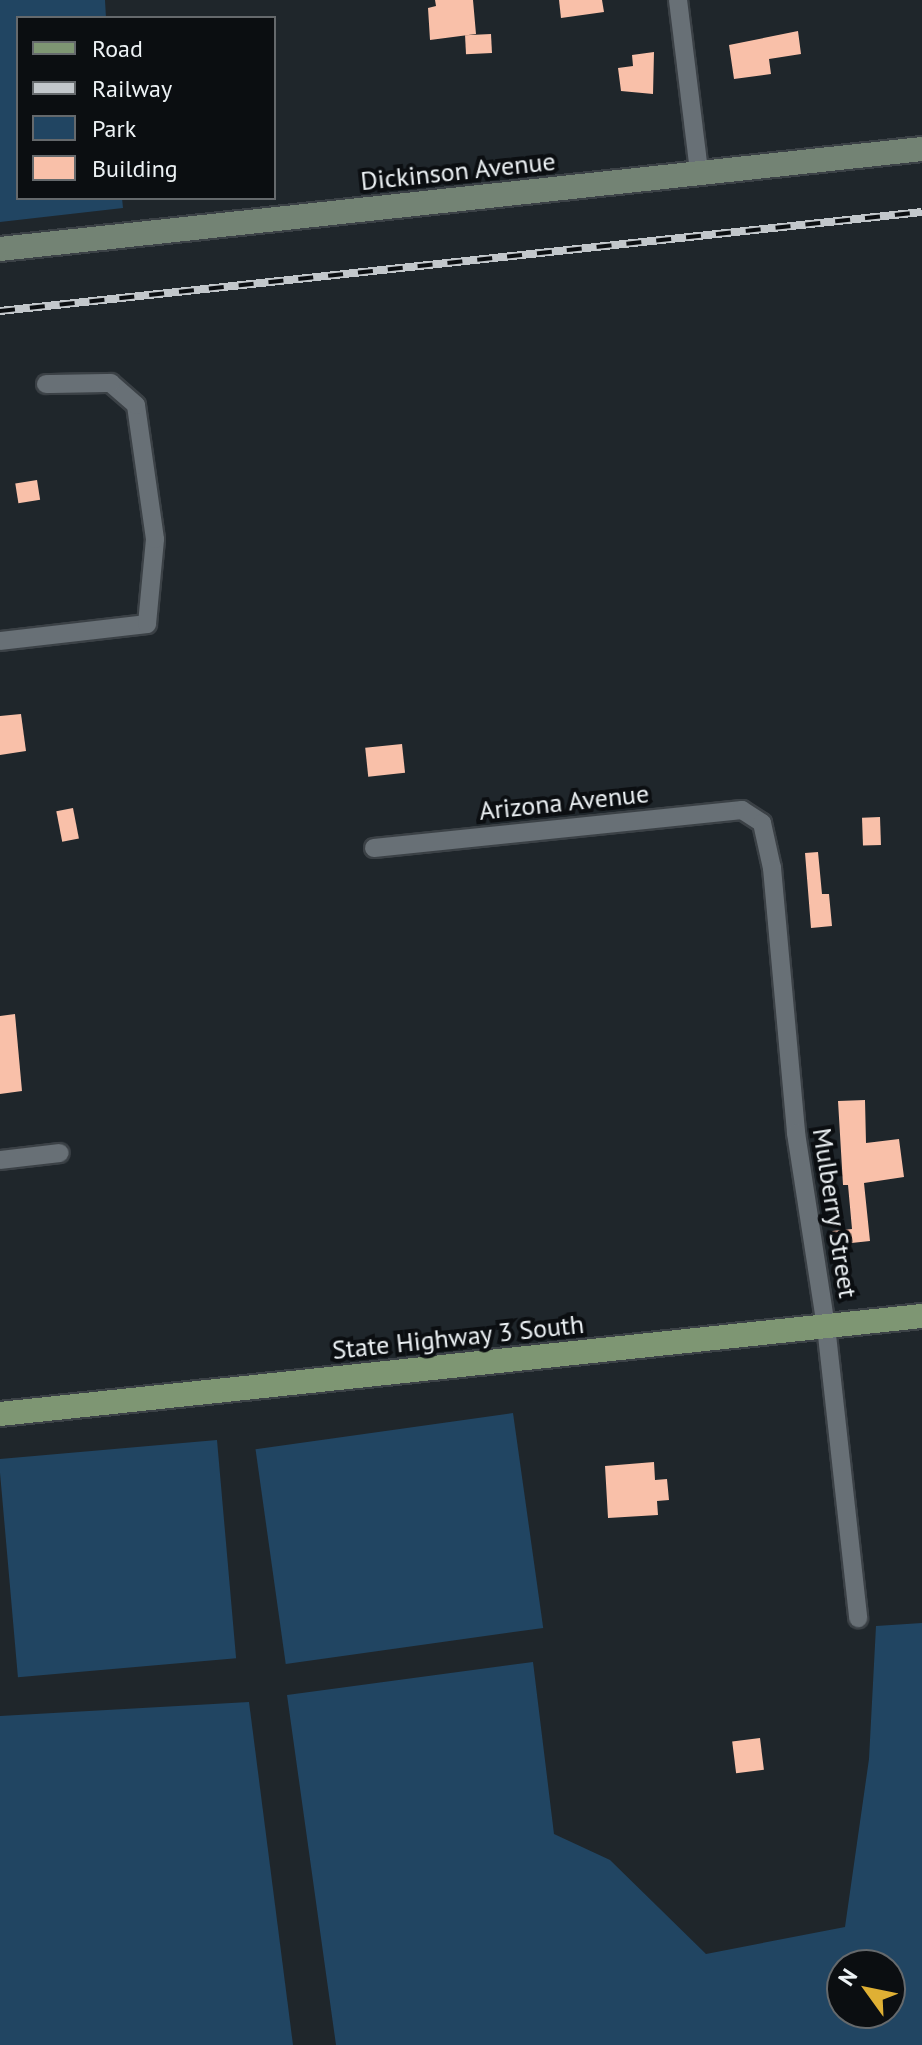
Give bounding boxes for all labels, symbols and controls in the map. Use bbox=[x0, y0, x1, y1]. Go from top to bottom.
legend bbox=[16, 16, 276, 200]
text: Road bbox=[92, 33, 143, 64]
text: Railway bbox=[92, 73, 172, 104]
text: Park bbox=[92, 113, 136, 144]
street label: Dickinson Avenue bbox=[359, 145, 557, 197]
text: Building bbox=[92, 153, 178, 184]
street label: Arizona Avenue bbox=[477, 778, 651, 826]
street label: Mulberry Street bbox=[806, 1125, 864, 1301]
street label: State Highway 3 South bbox=[330, 1308, 586, 1366]
north arrow bbox=[826, 1949, 906, 2029]
text: N bbox=[832, 1963, 863, 1991]

